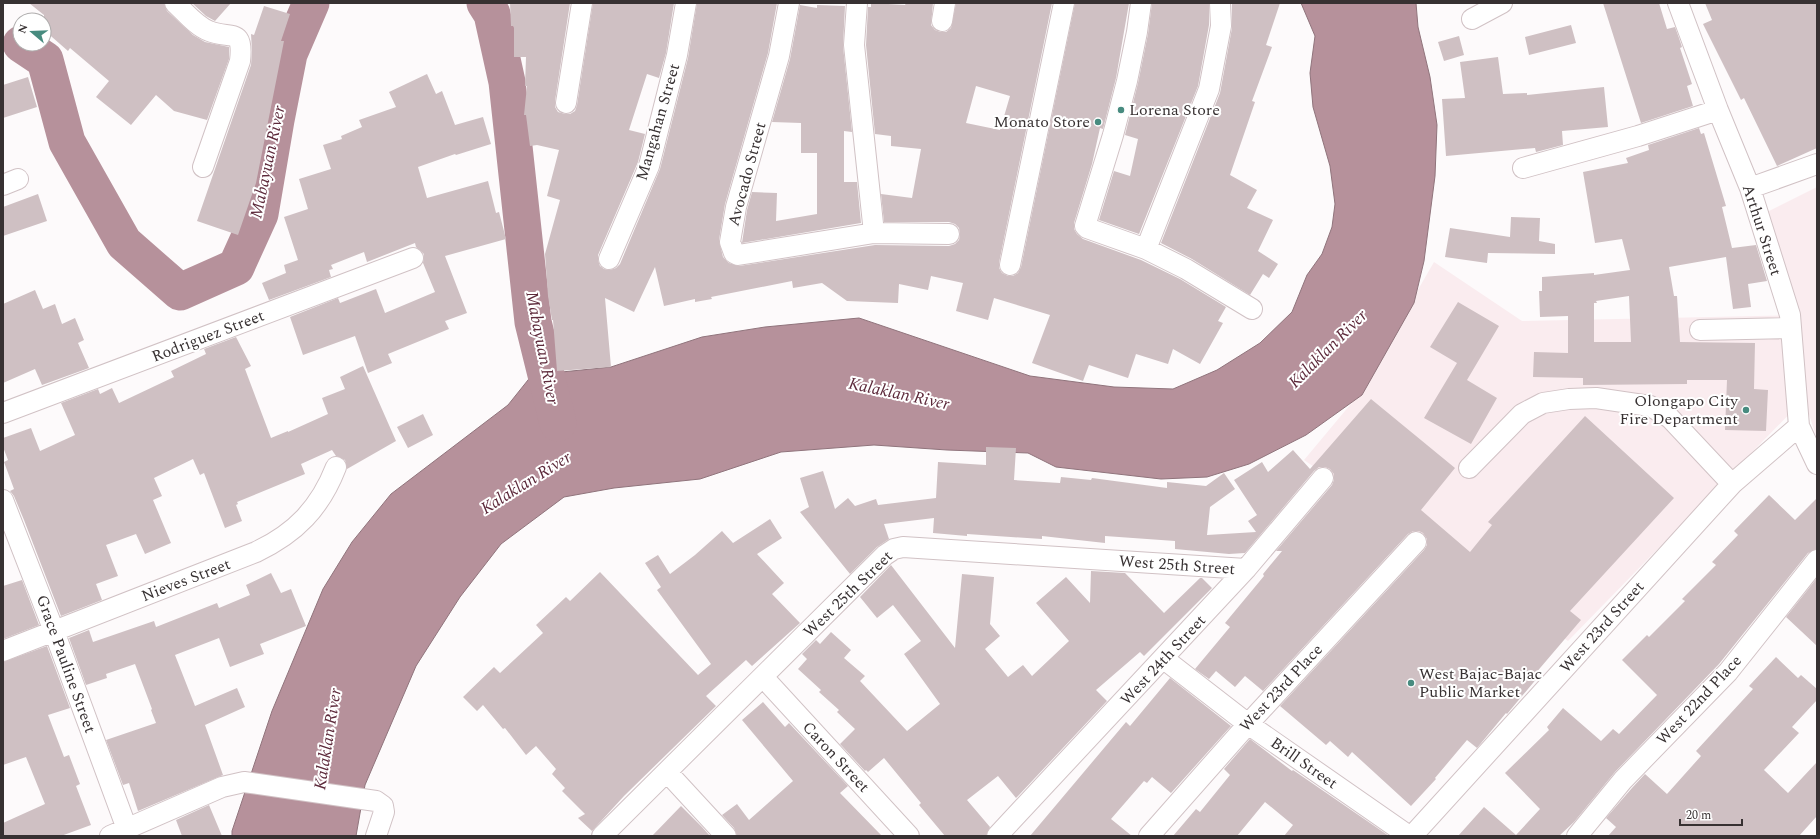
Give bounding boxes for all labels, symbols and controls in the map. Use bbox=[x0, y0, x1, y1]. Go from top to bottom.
north arrow bbox=[12, 12, 52, 52]
text: N bbox=[14, 22, 33, 36]
street label: Mangahan Street bbox=[630, 60, 686, 184]
place label: Lorena Store bbox=[1129, 98, 1220, 122]
water label: Mabayuan River bbox=[243, 103, 293, 221]
marker: Lorena Store bbox=[1116, 105, 1126, 115]
place label: Monato Store bbox=[994, 110, 1090, 134]
marker: Monato Store bbox=[1093, 117, 1103, 127]
street label: Avocado Street bbox=[722, 119, 772, 229]
street label: Arthur Street bbox=[1736, 181, 1788, 279]
water label: Mabayuan River bbox=[518, 289, 566, 407]
street label: Rodriguez Street bbox=[148, 303, 268, 368]
water label: Kalaklan River bbox=[1283, 303, 1374, 394]
water label: Kalaklan River bbox=[846, 371, 952, 417]
place label: Olongapo City Fire Department bbox=[1619, 389, 1739, 431]
marker: Olongapo City Fire Department bbox=[1741, 405, 1751, 415]
water label: Kalaklan River bbox=[476, 445, 576, 521]
street label: West 25th Street bbox=[798, 545, 898, 643]
street label: West 25th Street bbox=[1118, 549, 1236, 581]
street label: Nieves Street bbox=[138, 552, 234, 608]
street label: West 23rd Street bbox=[1554, 575, 1650, 678]
street label: Grace Pauline Street bbox=[30, 592, 102, 737]
street label: West 24th Street bbox=[1114, 609, 1212, 711]
street label: West 23rd Place bbox=[1234, 639, 1328, 737]
street label: West 22nd Place bbox=[1651, 649, 1747, 751]
place label: West Bajac-Bajac Public Market bbox=[1419, 662, 1542, 704]
marker: West Bajac-Bajac Public Market bbox=[1406, 678, 1416, 688]
water label: Kalaklan River bbox=[307, 686, 349, 792]
street label: Caron Street bbox=[797, 716, 876, 798]
street label: Brill Street bbox=[1265, 731, 1343, 795]
scale bar bbox=[1680, 801, 1742, 827]
text: 20 m bbox=[1686, 806, 1711, 825]

